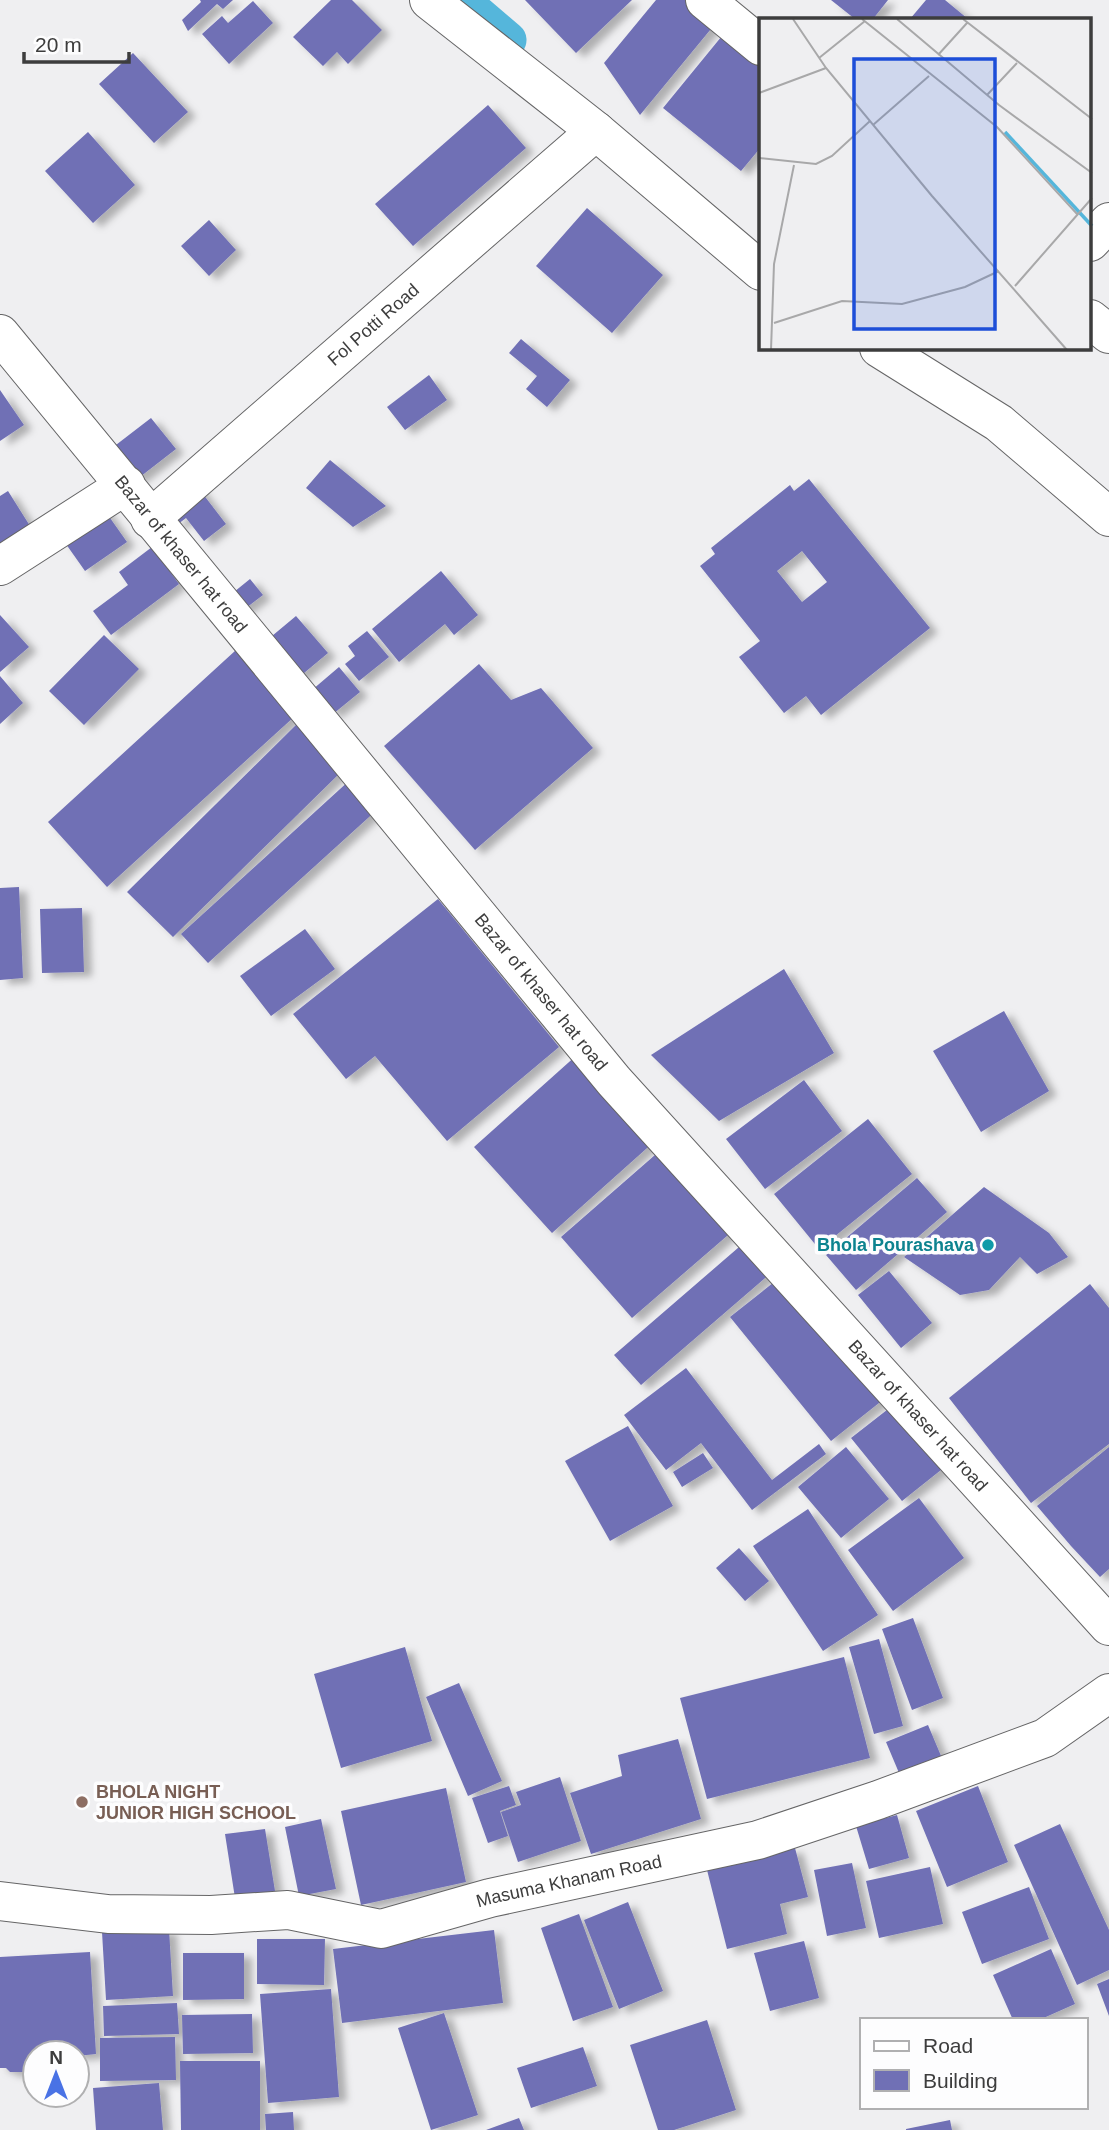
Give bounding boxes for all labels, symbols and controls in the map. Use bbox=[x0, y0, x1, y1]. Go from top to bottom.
inset map bbox=[759, 18, 1092, 350]
scale bar bbox=[24, 21, 130, 65]
text: 20 m bbox=[35, 33, 82, 56]
street label: Fol Potti Road bbox=[324, 280, 423, 370]
street label: Bazar of khaser hat road bbox=[111, 472, 251, 637]
street label: Bazar of khaser hat road bbox=[471, 910, 611, 1075]
place label: Bhola Pourashava bbox=[817, 1235, 975, 1255]
marker: Bhola Pourashava bbox=[980, 1237, 996, 1253]
street label: Bazar of khaser hat road bbox=[844, 1336, 992, 1495]
place label: BHOLA NIGHT JUNIOR HIGH SCHOOL bbox=[96, 1782, 296, 1823]
marker: BHOLA NIGHT JUNIOR HIGH SCHOOL bbox=[74, 1794, 90, 1810]
street label: Masuma Khanam Road bbox=[474, 1851, 664, 1911]
legend bbox=[860, 2018, 1088, 2109]
text: Road bbox=[923, 2034, 973, 2057]
north arrow bbox=[21, 2039, 91, 2109]
text: N bbox=[49, 2047, 63, 2068]
text: Building bbox=[923, 2069, 998, 2092]

